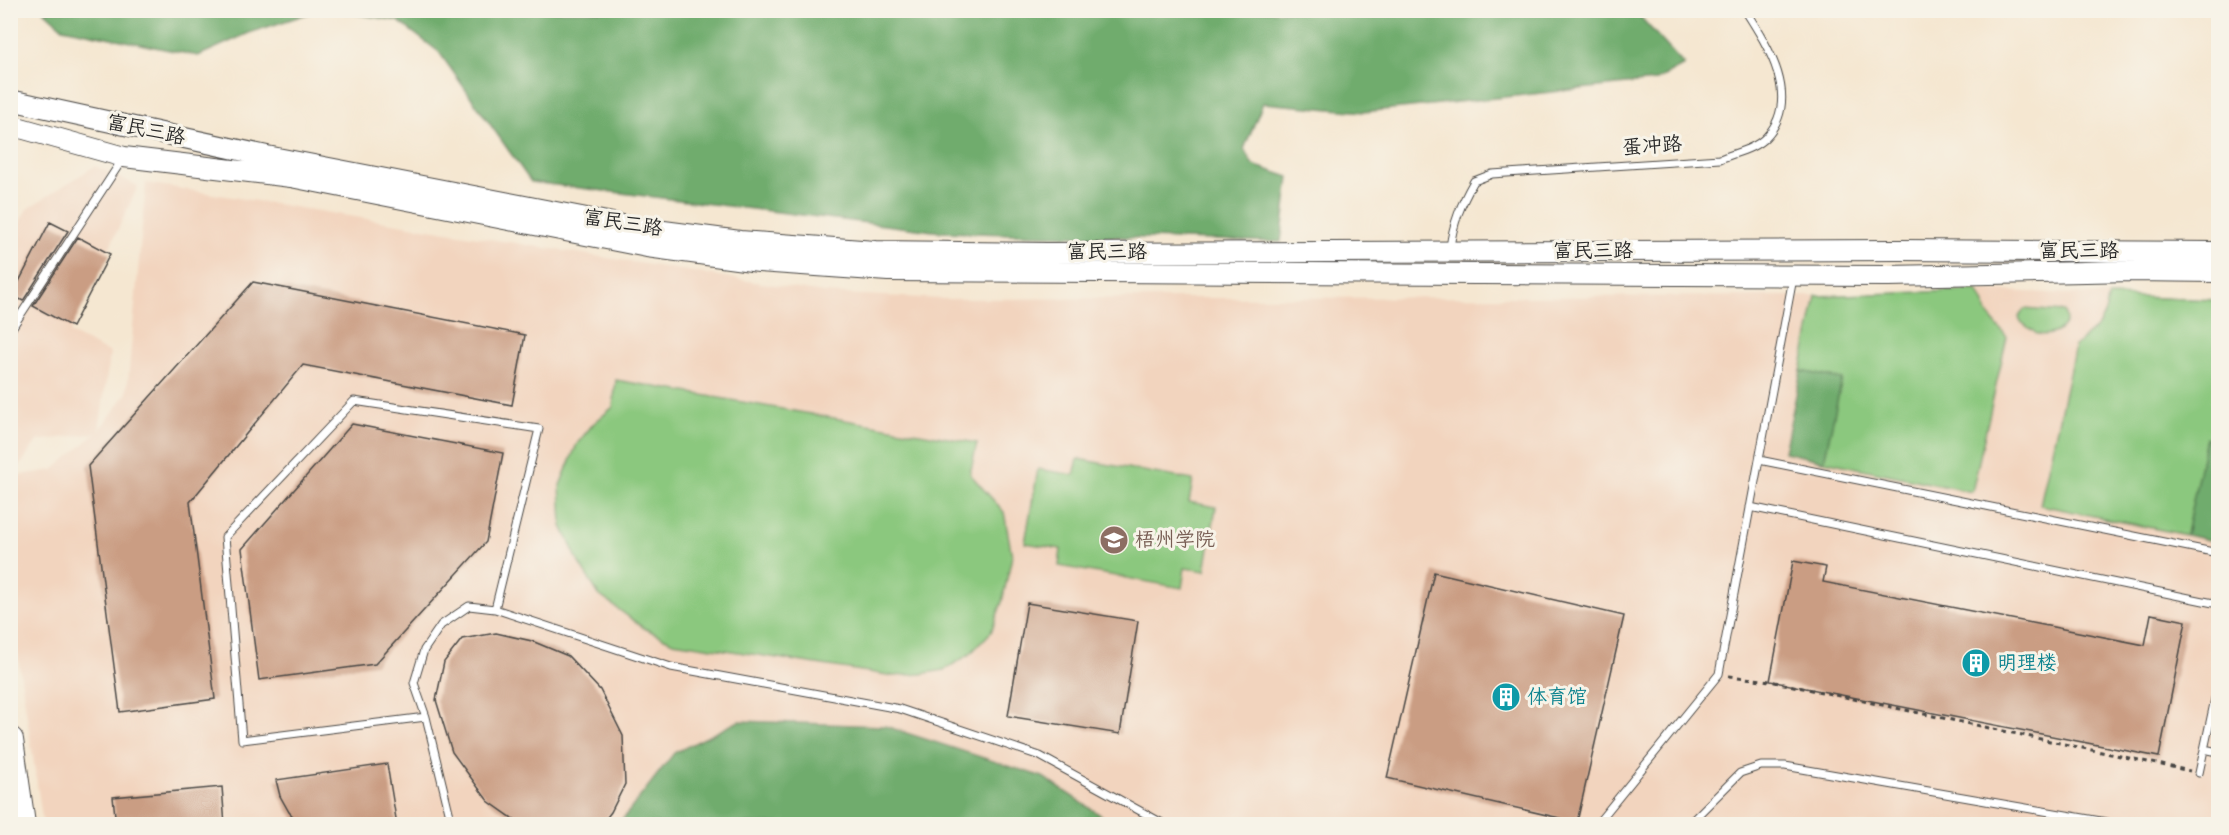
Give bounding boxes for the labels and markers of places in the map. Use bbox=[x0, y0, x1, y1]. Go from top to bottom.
school or university icon: 梧州学院 bbox=[1098, 524, 1130, 556]
place label: 梧州学院 bbox=[1135, 526, 1215, 554]
building icon: 明理楼 bbox=[1960, 647, 1992, 679]
place label: 明理楼 bbox=[1997, 649, 2057, 677]
building icon: 体育馆 bbox=[1490, 681, 1522, 713]
place label: 体育馆 bbox=[1527, 683, 1587, 711]

